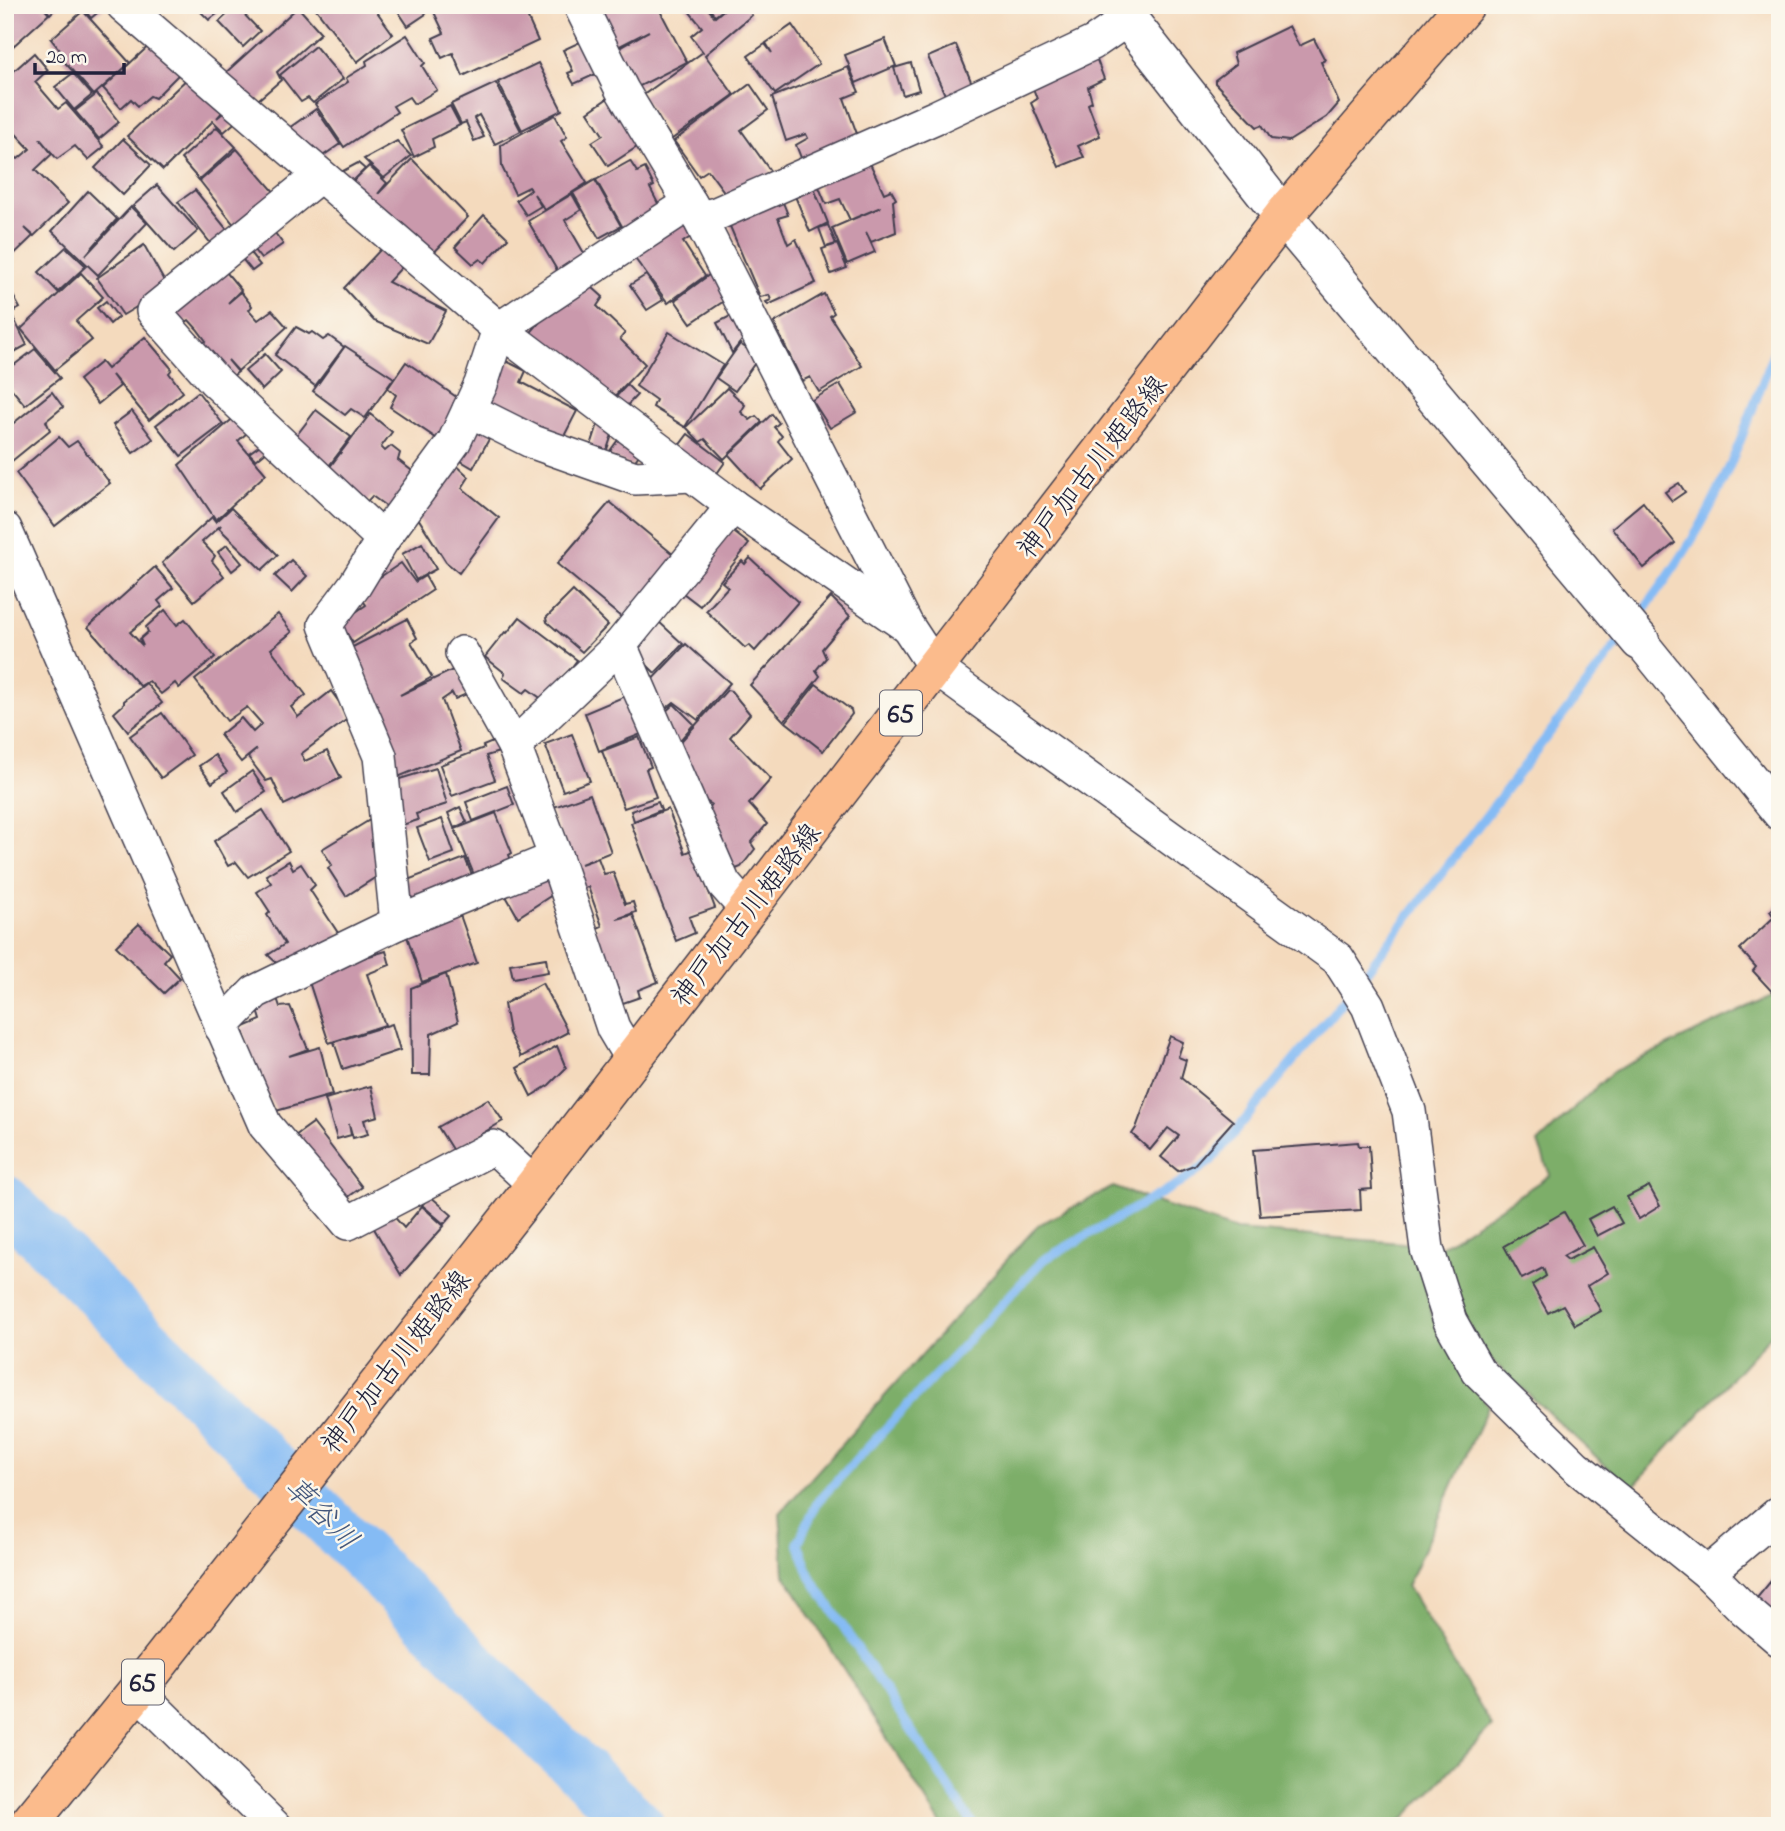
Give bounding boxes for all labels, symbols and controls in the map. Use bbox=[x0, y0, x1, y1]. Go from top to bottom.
scale bar bbox=[35, 32, 124, 76]
text: 20 m bbox=[46, 43, 87, 73]
street label: 神戸加古川姫路線 bbox=[1009, 367, 1179, 569]
road number: 65 bbox=[880, 691, 922, 736]
street label: 神戸加古川姫路線 bbox=[663, 815, 833, 1017]
street label: 神戸加古川姫路線 bbox=[313, 1262, 483, 1464]
water label: 草谷川 bbox=[273, 1468, 367, 1562]
road number: 65 bbox=[122, 1660, 164, 1704]

